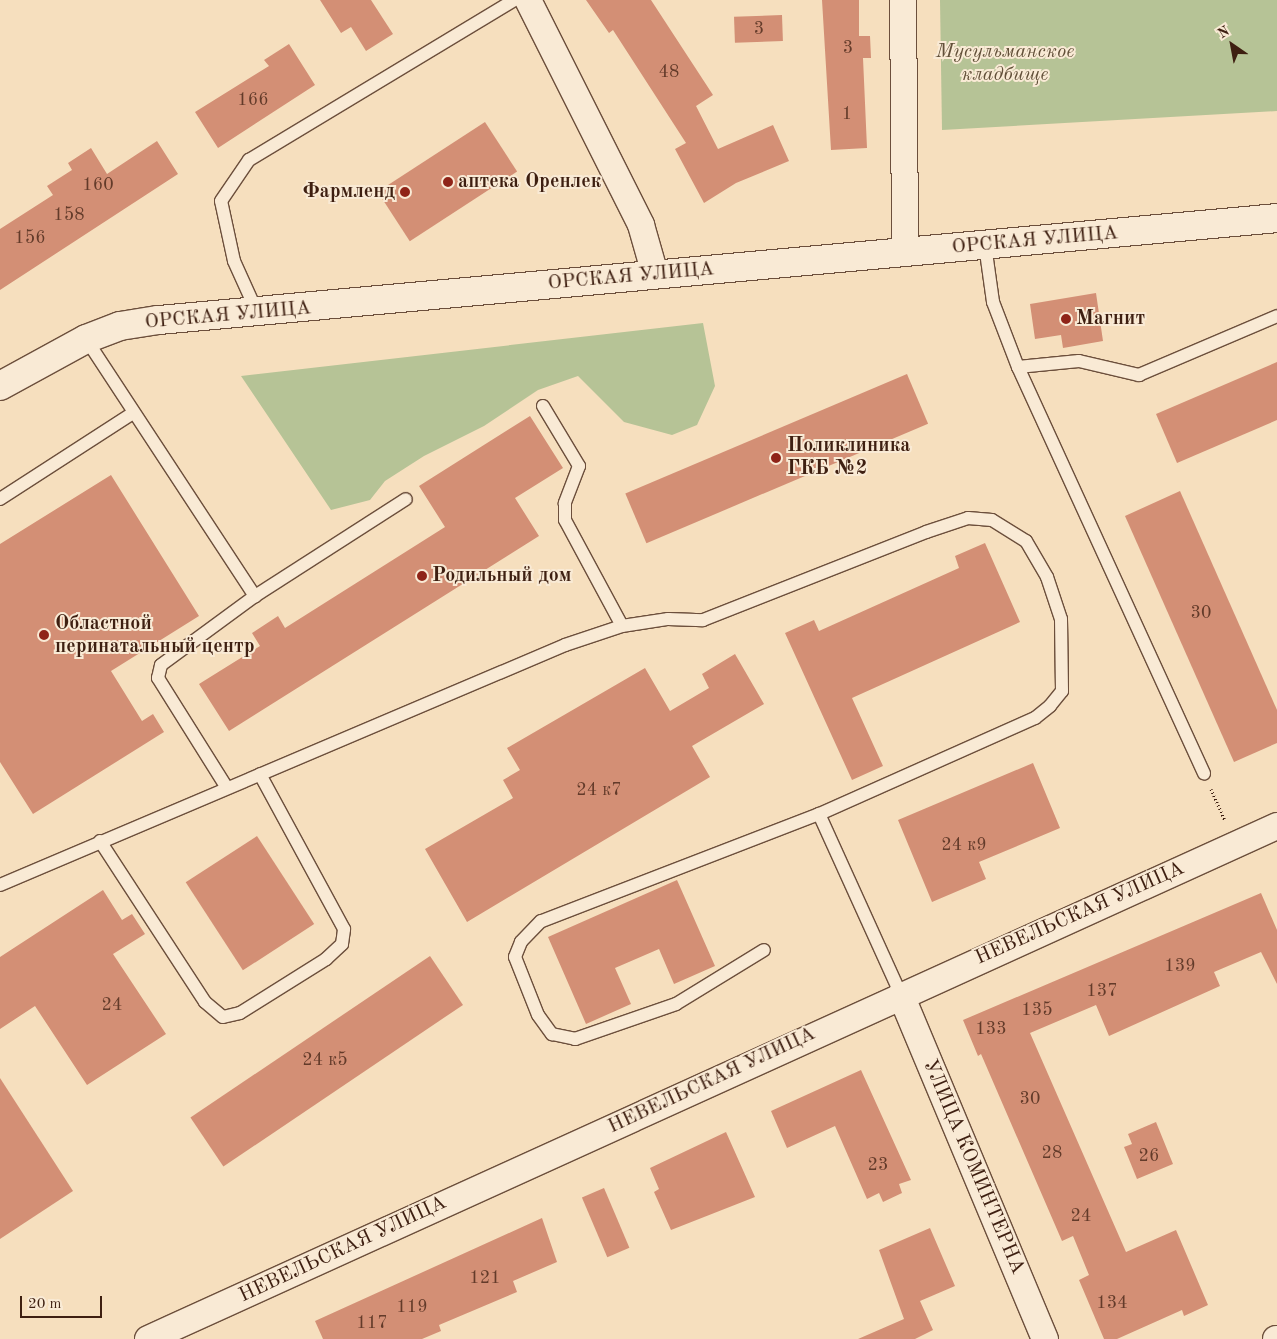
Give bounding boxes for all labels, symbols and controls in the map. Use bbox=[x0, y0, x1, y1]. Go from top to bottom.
house number: 3 bbox=[754, 18, 764, 40]
north arrow bbox=[1207, 20, 1257, 70]
text: N bbox=[1216, 24, 1232, 41]
house number: 3 bbox=[843, 37, 853, 59]
park label: Мусульманское кладбище bbox=[936, 40, 1074, 87]
house number: 48 bbox=[659, 61, 679, 83]
house number: 166 bbox=[237, 89, 269, 111]
house number: 1 bbox=[842, 103, 852, 125]
place label: аптека Оренлек bbox=[458, 170, 601, 194]
house number: 160 bbox=[82, 174, 114, 196]
marker: аптека Оренлек bbox=[442, 176, 454, 188]
place label: Фармленд bbox=[303, 180, 395, 204]
marker: Фармленд bbox=[399, 186, 411, 198]
house number: 158 bbox=[53, 204, 85, 226]
street label: ОРСКАЯ УЛИЦА bbox=[951, 222, 1119, 260]
house number: 156 bbox=[14, 227, 46, 249]
street label: ОРСКАЯ УЛИЦА bbox=[547, 258, 715, 296]
street label: ОРСКАЯ УЛИЦА bbox=[144, 297, 312, 335]
place label: Магнит bbox=[1076, 307, 1145, 331]
marker: Магнит bbox=[1060, 313, 1072, 325]
place label: Поликлиника ГКБ №2 bbox=[787, 434, 910, 481]
marker: Поликлиника ГКБ №2 bbox=[769, 451, 783, 465]
place label: Родильный дом bbox=[432, 564, 572, 588]
marker: Родильный дом bbox=[416, 570, 428, 582]
house number: 30 bbox=[1191, 602, 1211, 624]
place label: Областной перинатальный центр bbox=[55, 612, 255, 659]
marker: Областной перинатальный центр bbox=[37, 628, 51, 642]
house number: 24 к7 bbox=[576, 779, 622, 801]
house number: 24 к9 bbox=[941, 834, 987, 856]
street label: НЕВЕЛЬСКАЯ УЛИЦА bbox=[972, 857, 1188, 971]
house number: 139 bbox=[1164, 955, 1196, 977]
house number: 137 bbox=[1086, 980, 1118, 1002]
house number: 24 bbox=[102, 994, 122, 1016]
house number: 135 bbox=[1021, 999, 1053, 1021]
house number: 133 bbox=[975, 1018, 1007, 1040]
street label: НЕВЕЛЬСКАЯ УЛИЦА bbox=[604, 1022, 820, 1140]
house number: 24 к5 bbox=[302, 1049, 348, 1071]
street label: УЛИЦА КОМИНТЕРНА bbox=[917, 1056, 1029, 1278]
house number: 30 bbox=[1020, 1088, 1040, 1110]
house number: 28 bbox=[1042, 1142, 1062, 1164]
house number: 26 bbox=[1139, 1145, 1159, 1167]
house number: 23 bbox=[868, 1154, 888, 1176]
street label: НЕВЕЛЬСКАЯ УЛИЦА bbox=[235, 1191, 451, 1309]
house number: 24 bbox=[1071, 1205, 1091, 1227]
house number: 121 bbox=[469, 1267, 501, 1289]
scale bar bbox=[22, 1286, 105, 1318]
house number: 134 bbox=[1096, 1292, 1128, 1314]
house number: 119 bbox=[396, 1296, 428, 1318]
text: 20 m bbox=[28, 1297, 62, 1312]
house number: 117 bbox=[356, 1312, 388, 1334]

